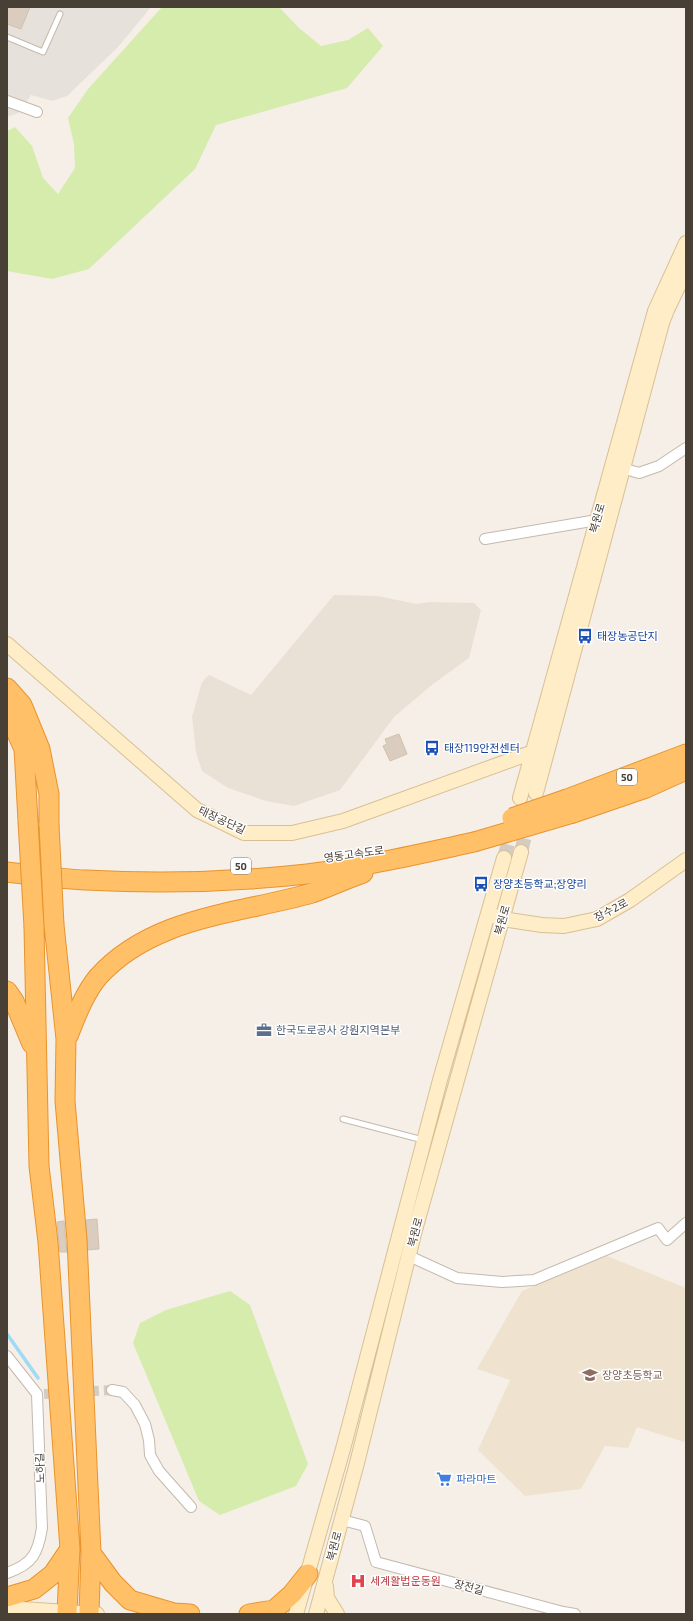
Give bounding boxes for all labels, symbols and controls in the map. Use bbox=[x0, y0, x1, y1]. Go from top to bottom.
street label: 북원로 bbox=[586, 501, 607, 534]
bus stop icon: 태장농공단지 bbox=[576, 627, 594, 645]
place label: 태장농공단지 bbox=[597, 629, 658, 642]
bus stop icon: 태장119안전센터 bbox=[423, 739, 441, 757]
place label: 태장119안전센터 bbox=[444, 741, 520, 754]
road number: 50 bbox=[617, 769, 637, 785]
street label: 태장공단길 bbox=[197, 803, 248, 836]
street label: 영동고속도로 bbox=[323, 843, 385, 864]
road number: 50 bbox=[231, 858, 251, 874]
bus stop icon: 장양초등학교;장양리 bbox=[472, 875, 490, 893]
place label: 장양초등학교;장양리 bbox=[493, 877, 587, 890]
street label: 장수2로 bbox=[592, 895, 630, 924]
street label: 북원로 bbox=[491, 903, 512, 936]
office icon: 한국도로공사 강원지역본부 bbox=[255, 1021, 273, 1039]
place label: 한국도로공사 강원지역본부 bbox=[276, 1023, 400, 1036]
street label: 북원로 bbox=[404, 1216, 425, 1248]
school or university icon: 장양초등학교 bbox=[581, 1366, 599, 1384]
place label: 장양초등학교 bbox=[602, 1368, 663, 1381]
street label: 노하길 bbox=[32, 1453, 47, 1483]
supermarket icon: 파라마트 bbox=[435, 1470, 453, 1488]
place label: 파라마트 bbox=[456, 1472, 496, 1485]
street label: 북원로 bbox=[323, 1530, 344, 1562]
hospital icon: 세계활법운동원 bbox=[349, 1572, 367, 1590]
place label: 세계활법운동원 bbox=[370, 1574, 441, 1587]
street label: 장전길 bbox=[453, 1576, 485, 1597]

